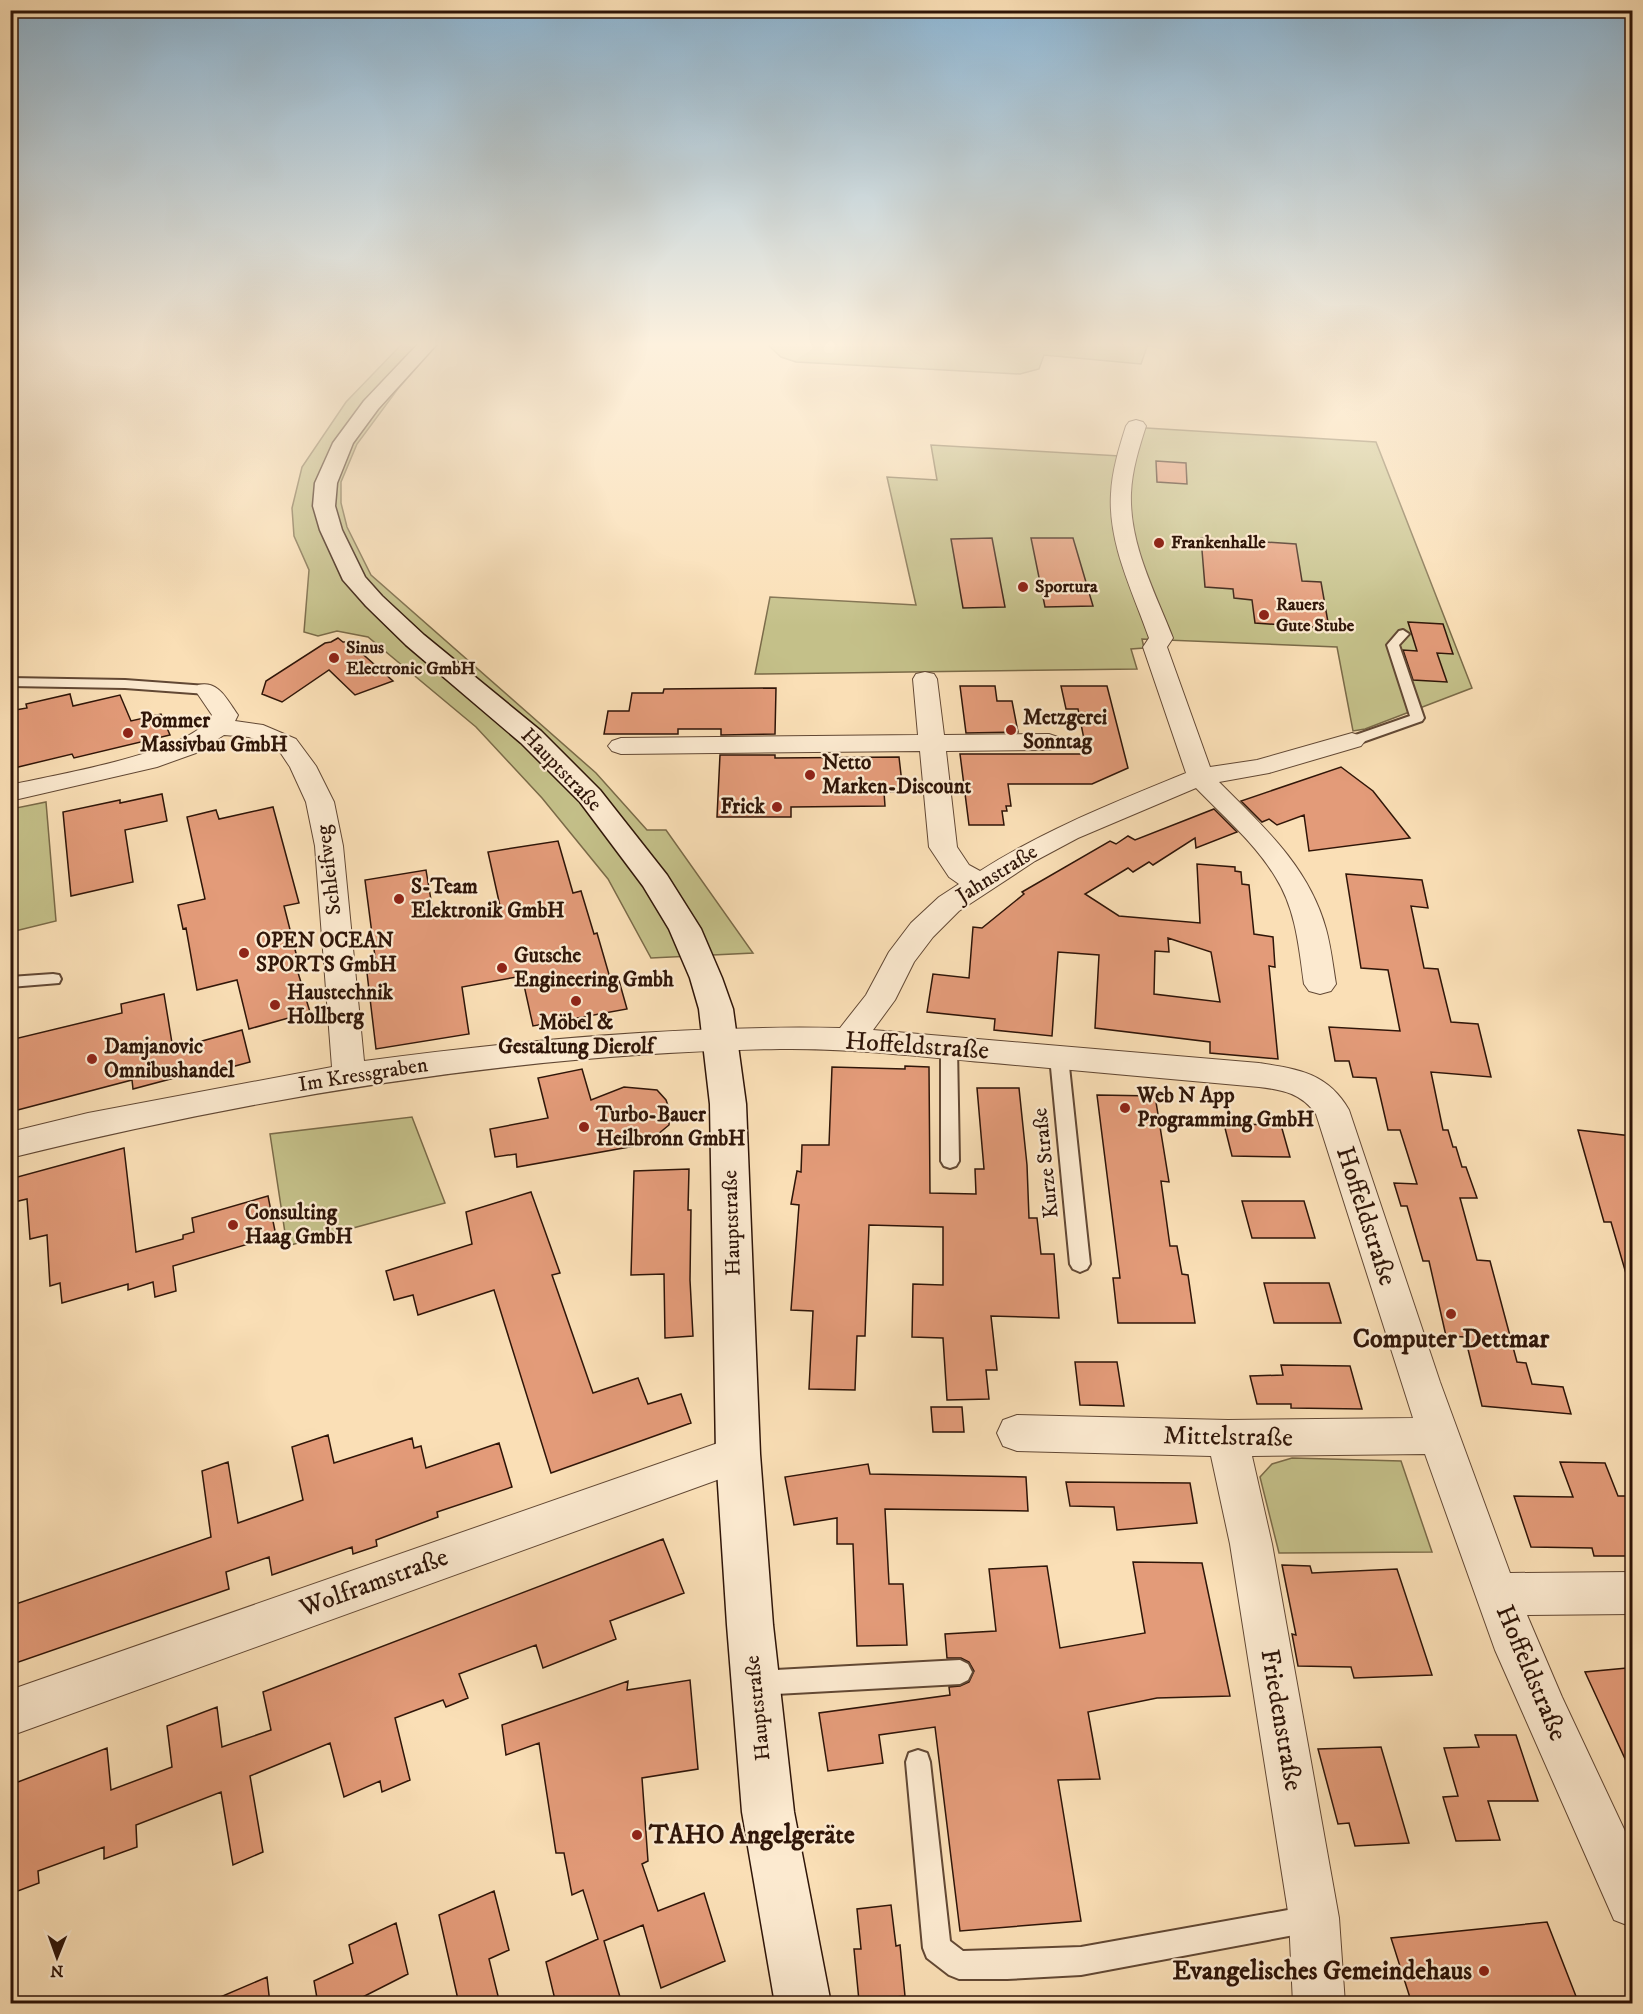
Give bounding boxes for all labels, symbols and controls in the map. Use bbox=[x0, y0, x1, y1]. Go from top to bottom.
place label: Frankenhalle bbox=[1171, 532, 1266, 554]
marker: Frankenhalle bbox=[1152, 536, 1166, 550]
place label: Sportura bbox=[1035, 576, 1098, 598]
marker: Sportura bbox=[1016, 580, 1030, 594]
place label: Rauers Gute Stube bbox=[1276, 594, 1355, 637]
marker: Rauers Gute Stube bbox=[1257, 608, 1271, 622]
place label: Sinus Electronic GmbH bbox=[346, 637, 476, 680]
marker: Sinus Electronic GmbH bbox=[327, 651, 341, 665]
place label: Metzgerei Sonntag bbox=[1023, 705, 1108, 755]
place label: Pommer Massivbau GmbH bbox=[140, 708, 288, 758]
street label: Hauptstraße bbox=[515, 723, 607, 817]
marker: Metzgerei Sonntag bbox=[1004, 723, 1018, 737]
marker: Pommer Massivbau GmbH bbox=[121, 726, 135, 740]
place label: Netto Marken-Discount bbox=[822, 750, 972, 800]
marker: Netto Marken-Discount bbox=[803, 768, 817, 782]
place label: Frick bbox=[720, 794, 766, 820]
marker: Frick bbox=[770, 800, 784, 814]
street label: Schleifweg bbox=[310, 823, 347, 917]
street label: Jahnstraße bbox=[950, 839, 1043, 910]
place label: S-Team Elektronik GmbH bbox=[411, 874, 565, 924]
marker: S-Team Elektronik GmbH bbox=[392, 892, 406, 906]
place label: OPEN OCEAN SPORTS GmbH bbox=[256, 928, 397, 978]
place label: Gutsche Engineering Gmbh bbox=[514, 943, 675, 993]
marker: OPEN OCEAN SPORTS GmbH bbox=[237, 946, 251, 960]
marker: Gutsche Engineering Gmbh bbox=[495, 961, 509, 975]
place label: Haustechnik Hollberg bbox=[287, 980, 394, 1030]
marker: Möbel & Gestaltung Dierolf bbox=[569, 994, 583, 1008]
marker: Haustechnik Hollberg bbox=[268, 998, 282, 1012]
place label: Möbel & Gestaltung Dierolf bbox=[498, 1010, 657, 1060]
street label: Hoffeldstraße bbox=[844, 1025, 990, 1067]
place label: Damjanovic Omnibushandel bbox=[104, 1034, 235, 1084]
marker: Damjanovic Omnibushandel bbox=[85, 1052, 99, 1066]
street label: Im Kressgraben bbox=[296, 1052, 430, 1098]
place label: Web N App Programming GmbH bbox=[1136, 1083, 1315, 1133]
marker: Web N App Programming GmbH bbox=[1118, 1101, 1132, 1115]
place label: Turbo-Bauer Heilbronn GmbH bbox=[595, 1102, 746, 1152]
street label: Kurze Straße bbox=[1027, 1106, 1065, 1219]
marker: Turbo-Bauer Heilbronn GmbH bbox=[577, 1120, 591, 1134]
street label: Hoffeldstraße bbox=[1328, 1142, 1404, 1290]
street label: Hauptstraße bbox=[717, 1169, 747, 1276]
place label: Consulting Haag GmbH bbox=[245, 1200, 353, 1250]
marker: Consulting Haag GmbH bbox=[226, 1218, 240, 1232]
marker: Computer Dettmar bbox=[1444, 1307, 1458, 1321]
place label: Computer Dettmar bbox=[1353, 1323, 1550, 1356]
street label: Mittelstraße bbox=[1163, 1419, 1293, 1455]
street label: Wolframstraße bbox=[294, 1541, 453, 1625]
street label: Hoffeldstraße bbox=[1488, 1600, 1574, 1746]
street label: Friedenstraße bbox=[1252, 1647, 1310, 1793]
street label: Hauptstraße bbox=[740, 1654, 776, 1762]
place label: TAHO Angelgeräte bbox=[648, 1819, 855, 1852]
marker: TAHO Angelgeräte bbox=[630, 1828, 644, 1842]
north arrow bbox=[27, 1927, 87, 1987]
place label: Evangelisches Gemeindehaus bbox=[1173, 1955, 1472, 1988]
text: N bbox=[50, 1961, 63, 1981]
marker: Evangelisches Gemeindehaus bbox=[1477, 1964, 1491, 1978]

